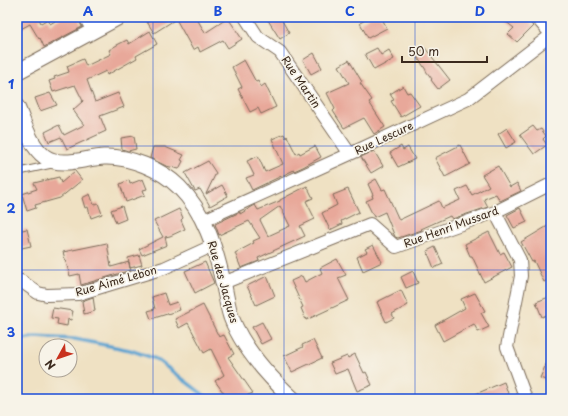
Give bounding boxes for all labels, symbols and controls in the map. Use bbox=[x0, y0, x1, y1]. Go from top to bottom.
text: A bbox=[83, 1, 93, 20]
text: B bbox=[214, 1, 223, 20]
text: C bbox=[345, 1, 355, 20]
text: D bbox=[475, 1, 485, 20]
scale bar bbox=[402, 38, 487, 64]
text: 50 m bbox=[408, 42, 439, 60]
street label: Rue Martin bbox=[278, 52, 325, 111]
text: 1 bbox=[8, 74, 14, 93]
street label: Rue Lescure bbox=[352, 117, 416, 159]
text: 2 bbox=[6, 198, 16, 217]
street label: Rue Henri Mussard bbox=[401, 201, 501, 252]
street label: Rue des Jacques bbox=[204, 239, 243, 325]
street label: Rue Aimé Lebon bbox=[73, 261, 159, 300]
text: 3 bbox=[7, 322, 16, 341]
north arrow bbox=[38, 338, 78, 378]
text: N bbox=[40, 356, 59, 374]

